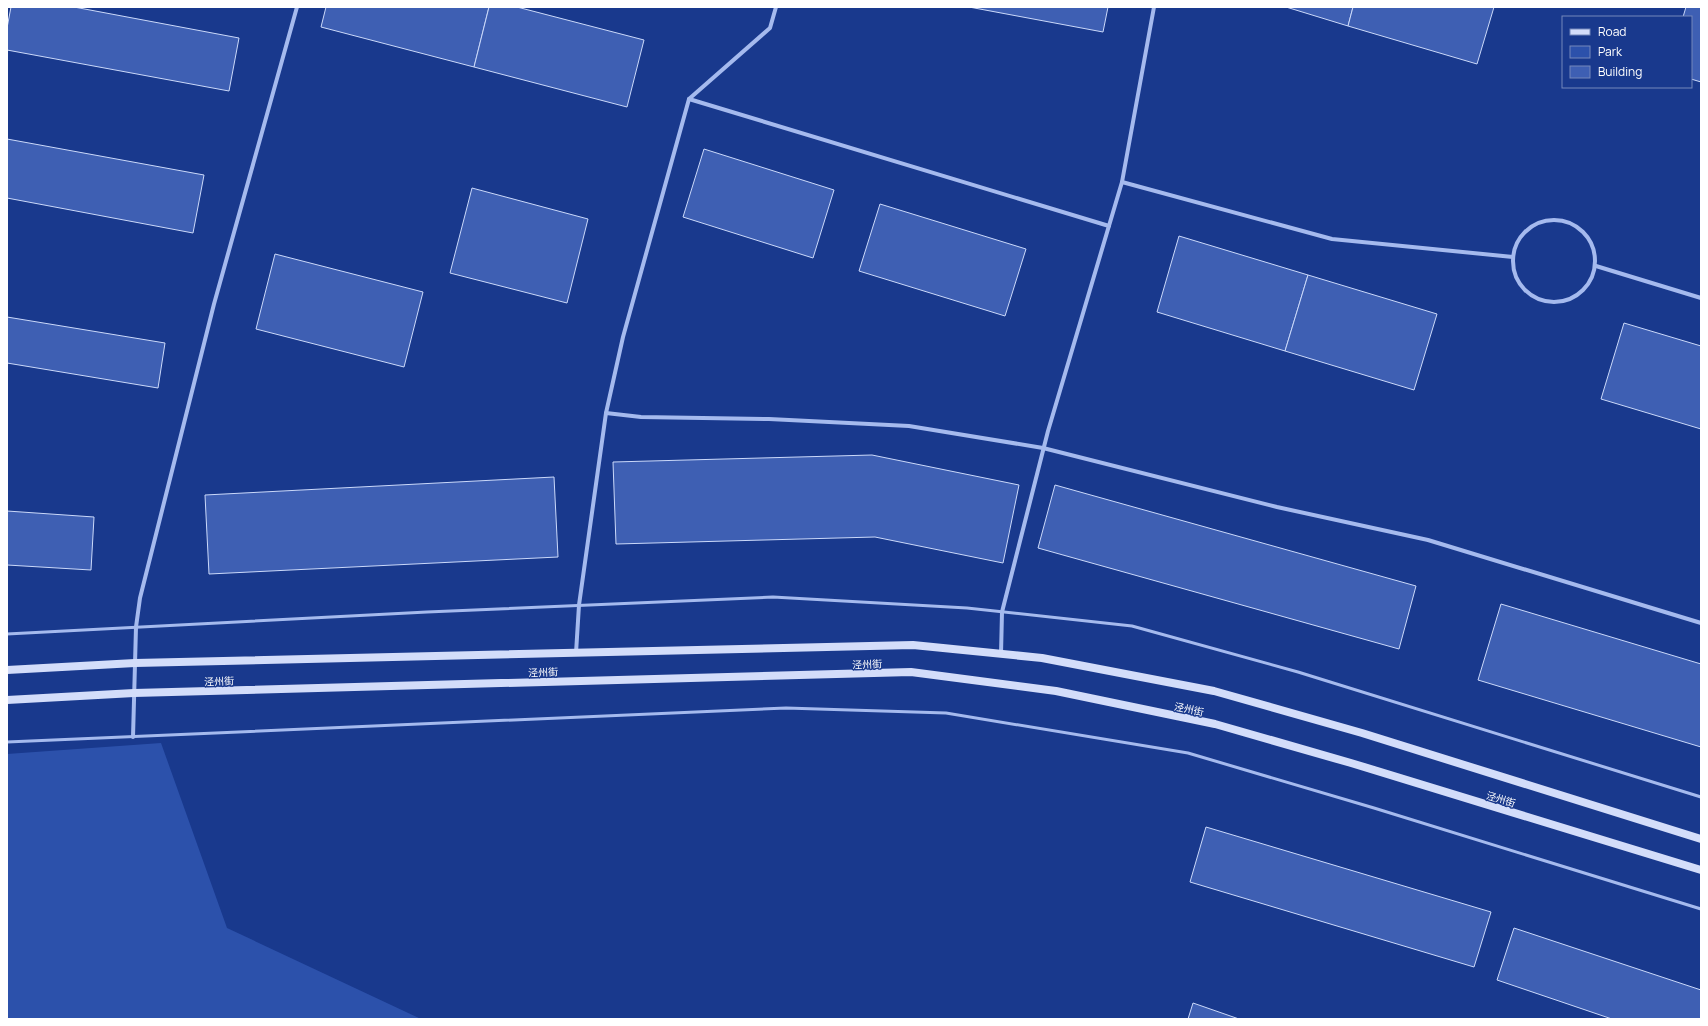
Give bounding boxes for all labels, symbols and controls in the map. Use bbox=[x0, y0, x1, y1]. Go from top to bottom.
legend bbox=[1562, 16, 1692, 88]
text: Road bbox=[1598, 23, 1626, 40]
text: Park bbox=[1598, 43, 1623, 60]
text: Building bbox=[1598, 63, 1642, 80]
street label: 泾州街 bbox=[852, 656, 882, 672]
street label: 泾州街 bbox=[528, 664, 558, 680]
street label: 泾州街 bbox=[204, 673, 234, 689]
street label: 泾州街 bbox=[1173, 699, 1205, 719]
street label: 泾州街 bbox=[1485, 788, 1517, 810]

